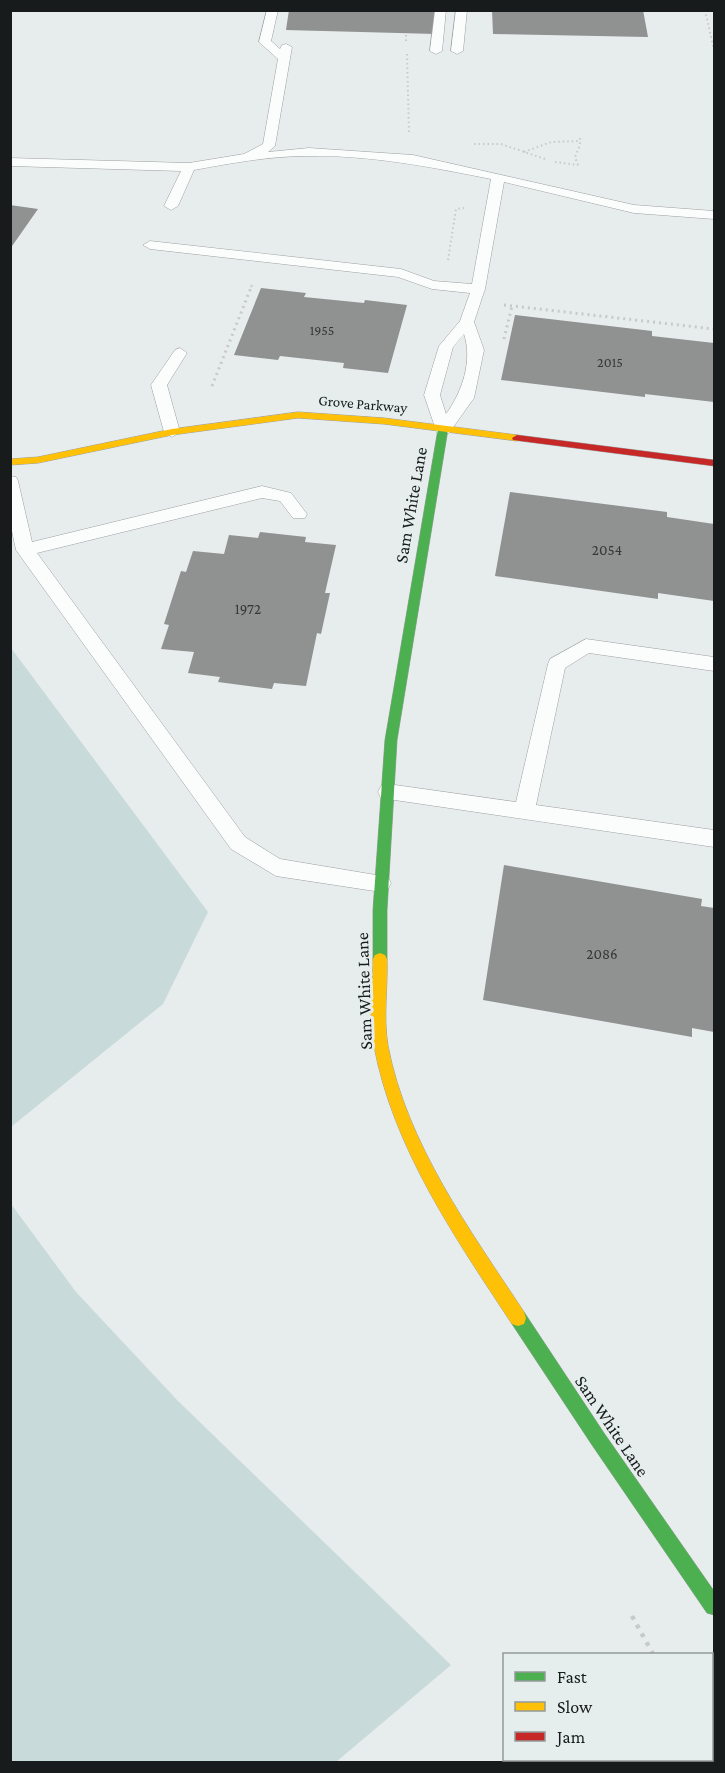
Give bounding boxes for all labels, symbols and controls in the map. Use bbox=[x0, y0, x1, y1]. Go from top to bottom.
house number: 1955 bbox=[310, 322, 334, 338]
house number: 2015 bbox=[597, 354, 623, 370]
street label: Grove Parkway bbox=[318, 392, 408, 417]
street label: Sam White Lane bbox=[391, 445, 431, 565]
house number: 2054 bbox=[592, 542, 622, 558]
house number: 1972 bbox=[235, 601, 261, 617]
street label: Sam White Lane bbox=[352, 932, 376, 1050]
house number: 2086 bbox=[586, 946, 618, 962]
street label: Sam White Lane bbox=[571, 1372, 653, 1480]
legend bbox=[503, 1653, 713, 1761]
text: Fast bbox=[557, 1667, 588, 1687]
text: Slow bbox=[557, 1697, 593, 1717]
text: Jam bbox=[555, 1727, 586, 1747]

